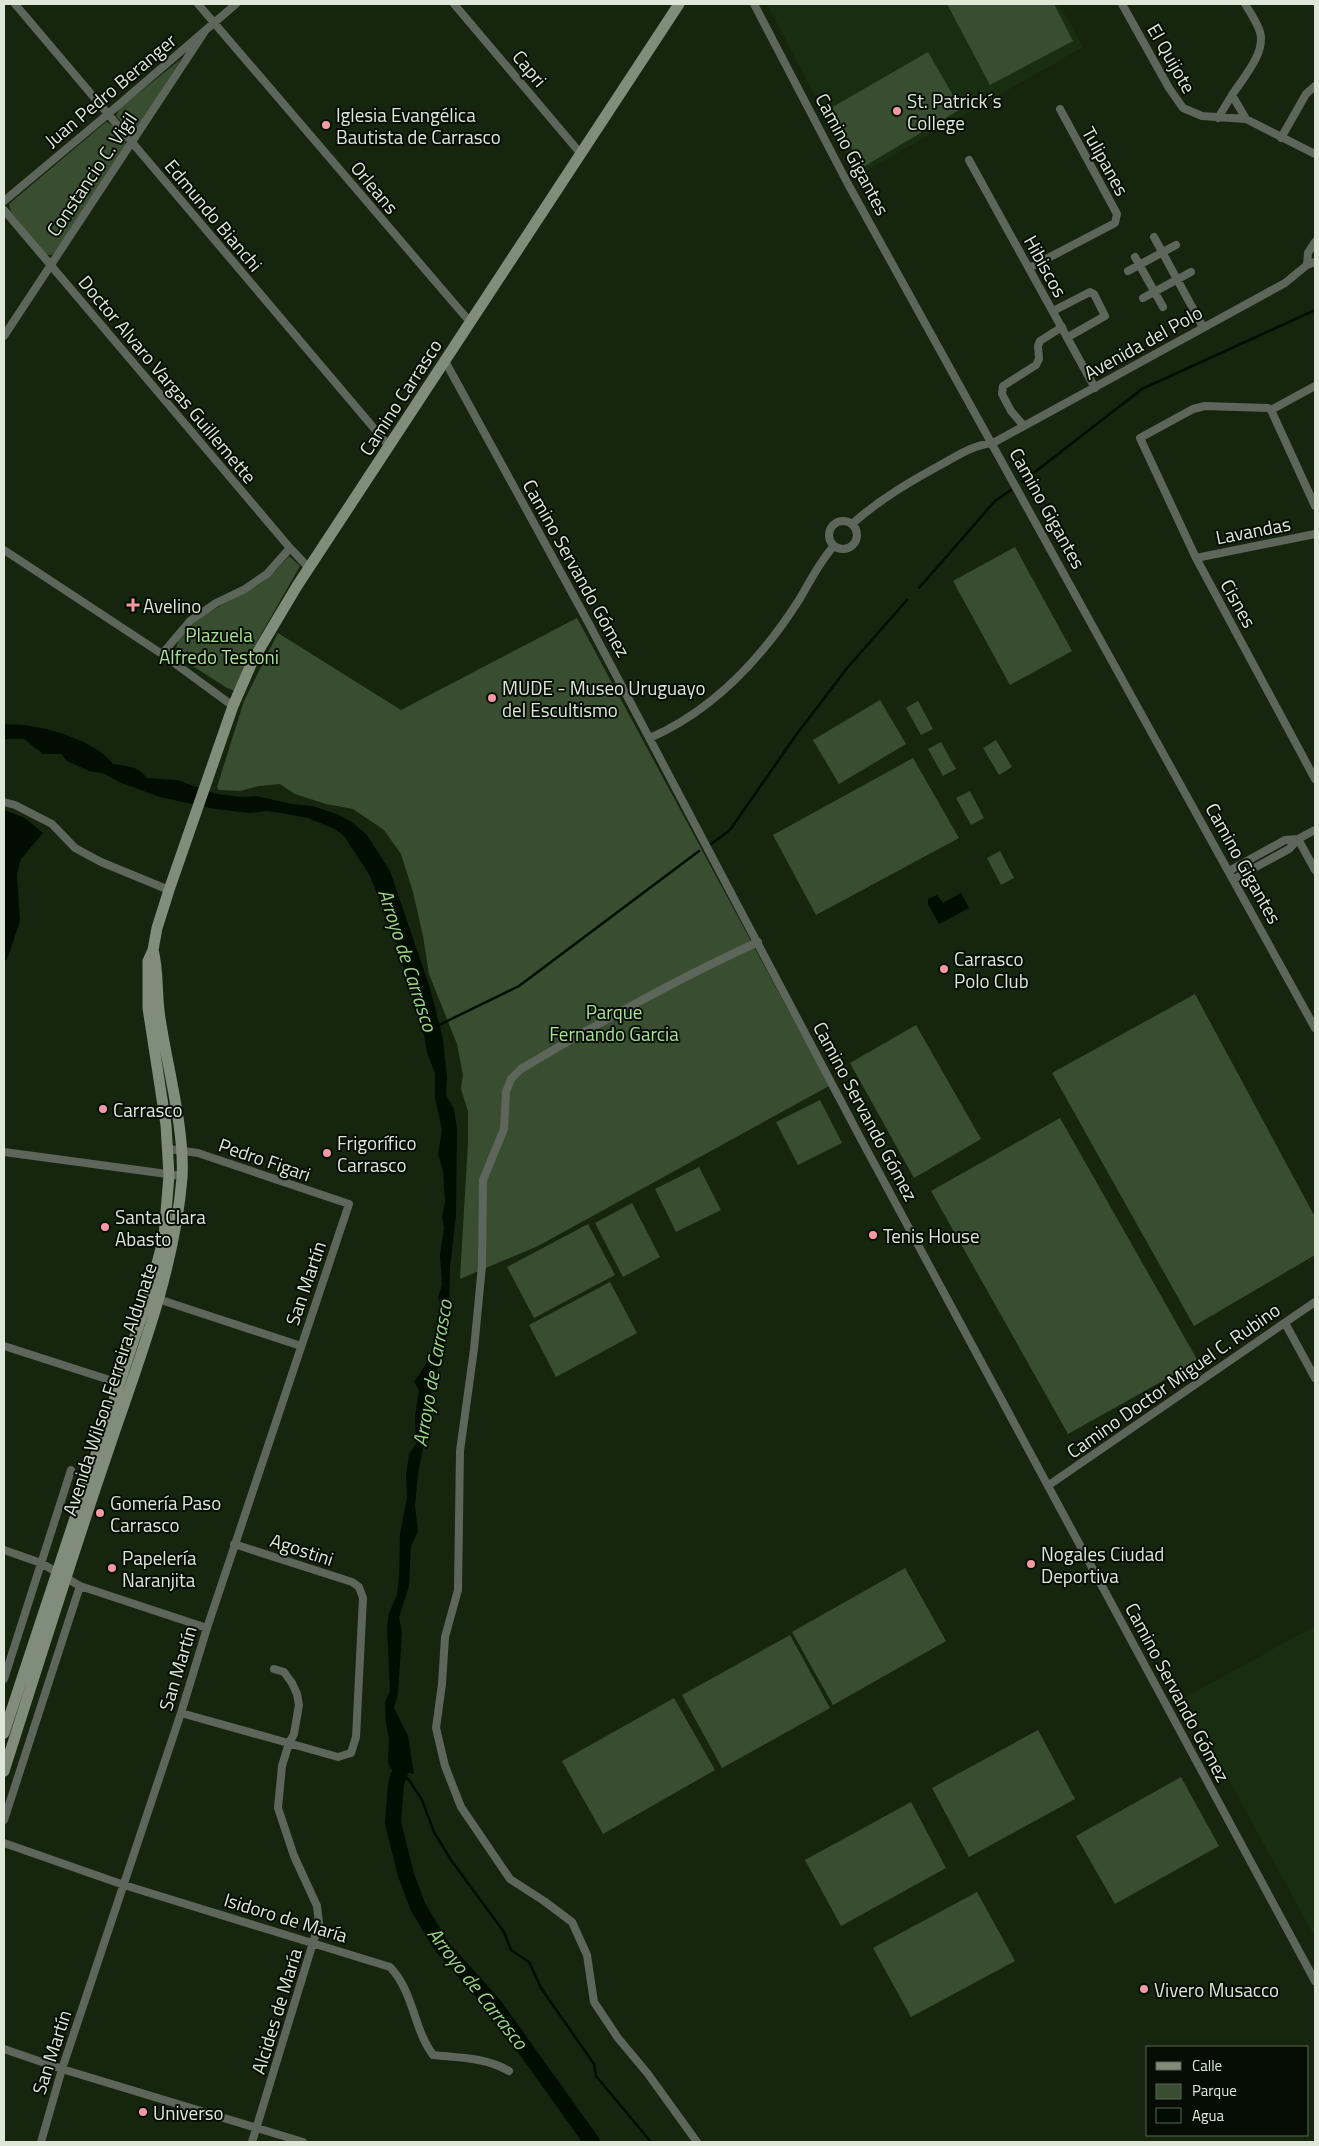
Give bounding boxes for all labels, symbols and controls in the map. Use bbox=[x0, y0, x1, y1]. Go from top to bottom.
street label: El Quijote bbox=[1140, 18, 1204, 98]
street label: Juan Pedro Beranger bbox=[38, 26, 183, 154]
street label: Capri bbox=[506, 43, 554, 93]
place label: St. Patrick´s College bbox=[907, 86, 1002, 137]
street label: Camino Gigantes bbox=[809, 88, 897, 220]
place label: Iglesia Evangélica Bautista de Carrasco bbox=[336, 100, 501, 151]
marker: St. Patrick´s College bbox=[891, 105, 903, 117]
street label: Constancio C. Vigil bbox=[39, 106, 143, 242]
marker: Iglesia Evangélica Bautista de Carrasco bbox=[320, 119, 332, 131]
street label: Tulipanes bbox=[1075, 121, 1137, 201]
street label: Edmundo Bianchi bbox=[158, 152, 270, 278]
street label: Orleans bbox=[344, 154, 406, 220]
street label: Hibiscos bbox=[1017, 230, 1075, 302]
street label: Doctor Alvaro Vargas Guillemette bbox=[72, 268, 264, 490]
street label: Avenida del Polo bbox=[1078, 297, 1208, 387]
street label: Camino Carrasco bbox=[351, 333, 449, 461]
street label: Camino Gigantes bbox=[1003, 442, 1093, 574]
street label: Camino Servando Gómez bbox=[516, 474, 638, 662]
street label: Lavandas bbox=[1213, 509, 1293, 551]
street label: Cisnes bbox=[1214, 573, 1264, 633]
place label: Avelino bbox=[143, 591, 201, 620]
marker: Avelino bbox=[127, 599, 139, 611]
park label: Plazuela Alfredo Testoni bbox=[159, 620, 279, 671]
place label: MUDE - Museo Uruguayo del Escultismo bbox=[502, 673, 706, 724]
marker: MUDE - Museo Uruguayo del Escultismo bbox=[486, 692, 498, 704]
street label: Camino Gigantes bbox=[1199, 797, 1289, 929]
water label: Arroyo de Carrasco bbox=[370, 885, 446, 1036]
place label: Carrasco Polo Club bbox=[954, 944, 1029, 995]
marker: Carrasco Polo Club bbox=[938, 963, 950, 975]
park label: Parque Fernando Garcia bbox=[549, 997, 679, 1048]
street label: Camino Servando Gómez bbox=[806, 1016, 926, 1206]
place label: Carrasco bbox=[113, 1095, 183, 1124]
marker: Carrasco bbox=[97, 1103, 109, 1115]
place label: Frigorífico Carrasco bbox=[337, 1128, 417, 1179]
street label: Pedro Figari bbox=[215, 1130, 315, 1188]
marker: Frigorífico Carrasco bbox=[321, 1147, 333, 1159]
place label: Santa Clara Abasto bbox=[115, 1202, 206, 1253]
marker: Santa Clara Abasto bbox=[99, 1221, 111, 1233]
place label: Tenis House bbox=[883, 1221, 980, 1250]
marker: Tenis House bbox=[867, 1229, 879, 1241]
street label: San Martín bbox=[277, 1237, 333, 1329]
street label: Avenida Wilson Ferreira Aldunate bbox=[54, 1259, 164, 1519]
street label: Camino Doctor Miguel C. Rubino bbox=[1060, 1295, 1286, 1465]
water label: Arroyo de Carrasco bbox=[404, 1296, 460, 1449]
place label: Gomería Paso Carrasco bbox=[110, 1488, 221, 1539]
marker: Gomería Paso Carrasco bbox=[94, 1507, 106, 1519]
street label: Agostini bbox=[267, 1525, 337, 1573]
place label: Nogales Ciudad Deportiva bbox=[1041, 1539, 1164, 1590]
place label: Papelería Naranjita bbox=[122, 1543, 197, 1594]
marker: Nogales Ciudad Deportiva bbox=[1025, 1558, 1037, 1570]
marker: Papelería Naranjita bbox=[106, 1562, 118, 1574]
street label: Camino Servando Gómez bbox=[1118, 1597, 1238, 1787]
street label: San Martín bbox=[150, 1622, 204, 1714]
street label: Isidoro de María bbox=[221, 1884, 352, 1950]
water label: Arroyo de Carrasco bbox=[420, 1920, 537, 2057]
street label: Alcides de María bbox=[243, 1944, 309, 2078]
place label: Vivero Musacco bbox=[1154, 1975, 1279, 2004]
marker: Vivero Musacco bbox=[1138, 1983, 1150, 1995]
street label: San Martín bbox=[24, 2006, 78, 2098]
legend bbox=[1146, 2046, 1309, 2136]
text: Calle bbox=[1192, 2054, 1222, 2077]
text: Parque bbox=[1192, 2079, 1237, 2102]
place label: Universo bbox=[153, 2098, 224, 2127]
text: Agua bbox=[1192, 2104, 1224, 2127]
marker: Universo bbox=[137, 2106, 149, 2118]

